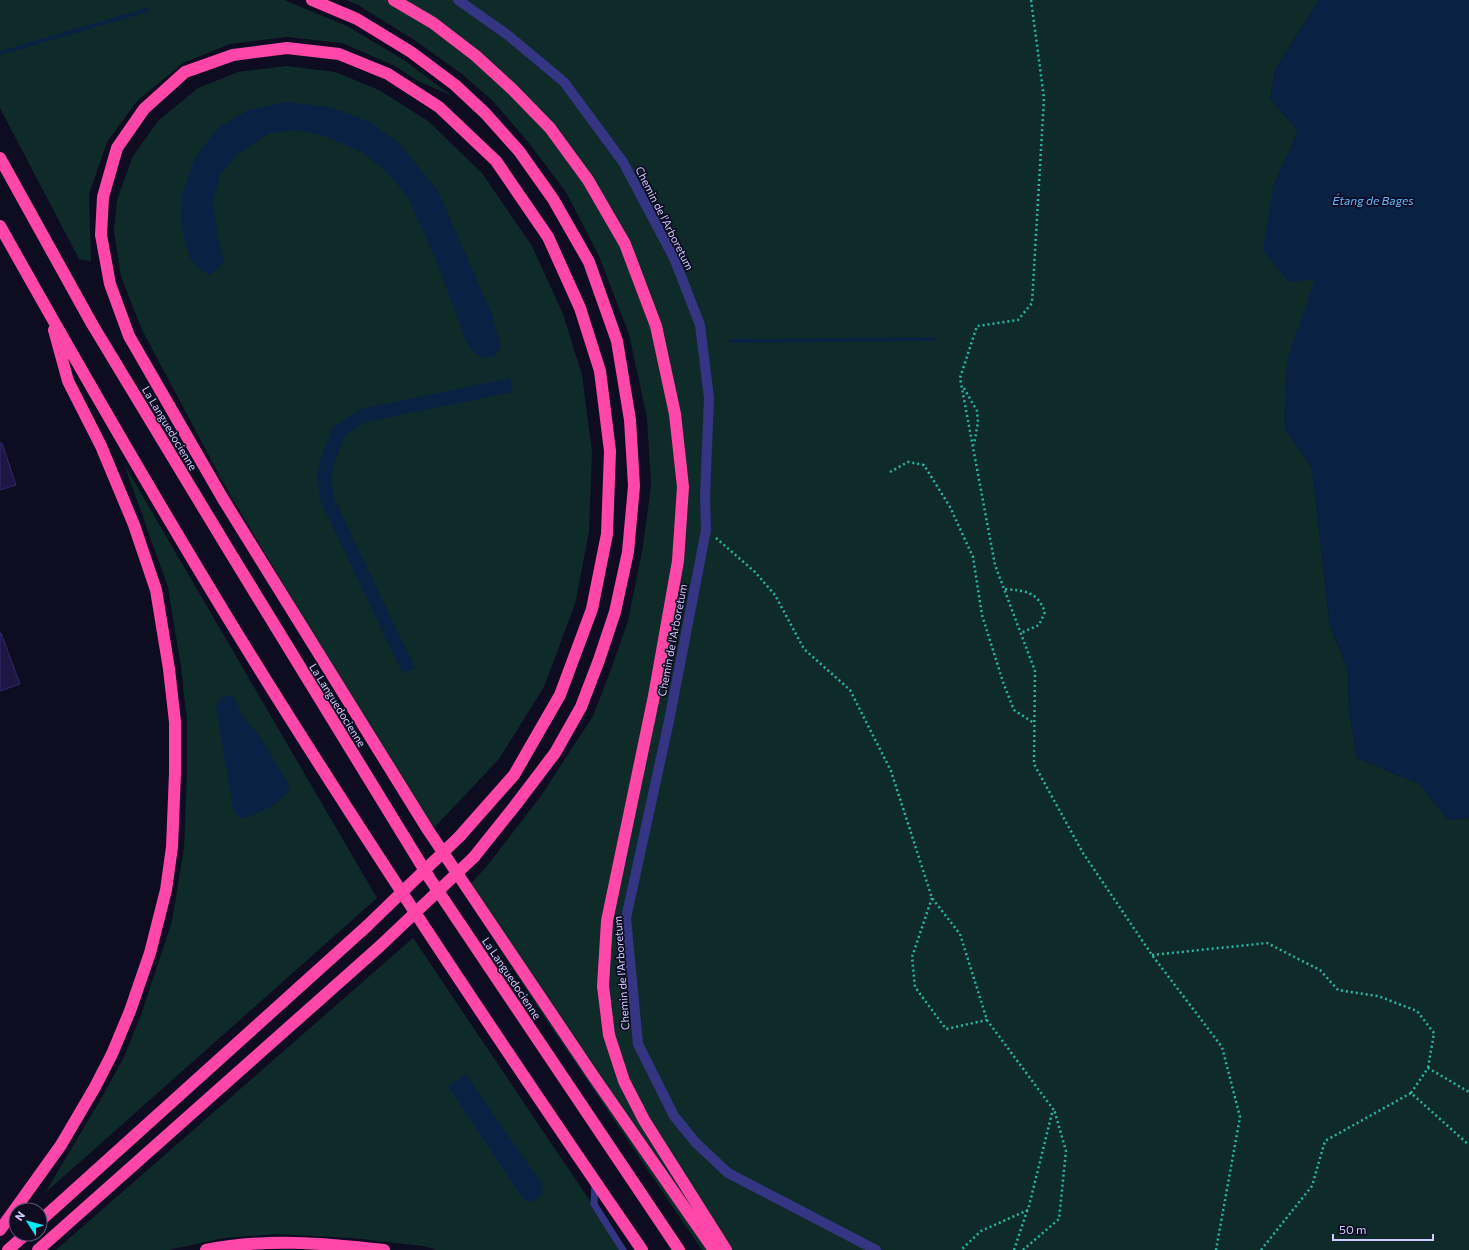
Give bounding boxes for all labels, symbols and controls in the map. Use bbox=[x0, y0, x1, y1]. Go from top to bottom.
street label: Chemin de l'Arboretum bbox=[633, 164, 697, 272]
water label: Étang de Bages bbox=[1332, 193, 1414, 207]
street label: La Languedocienne bbox=[140, 384, 200, 473]
street label: Chemin de l'Arboretum bbox=[655, 583, 689, 697]
street label: La Languedocienne bbox=[307, 661, 369, 749]
street label: Chemin de l'Arboretum bbox=[611, 915, 631, 1031]
street label: La Languedocienne bbox=[480, 935, 544, 1022]
north arrow bbox=[8, 1202, 48, 1242]
text: N bbox=[12, 1209, 27, 1223]
scale bar bbox=[1333, 1216, 1433, 1242]
text: 50 m bbox=[1339, 1222, 1367, 1236]

